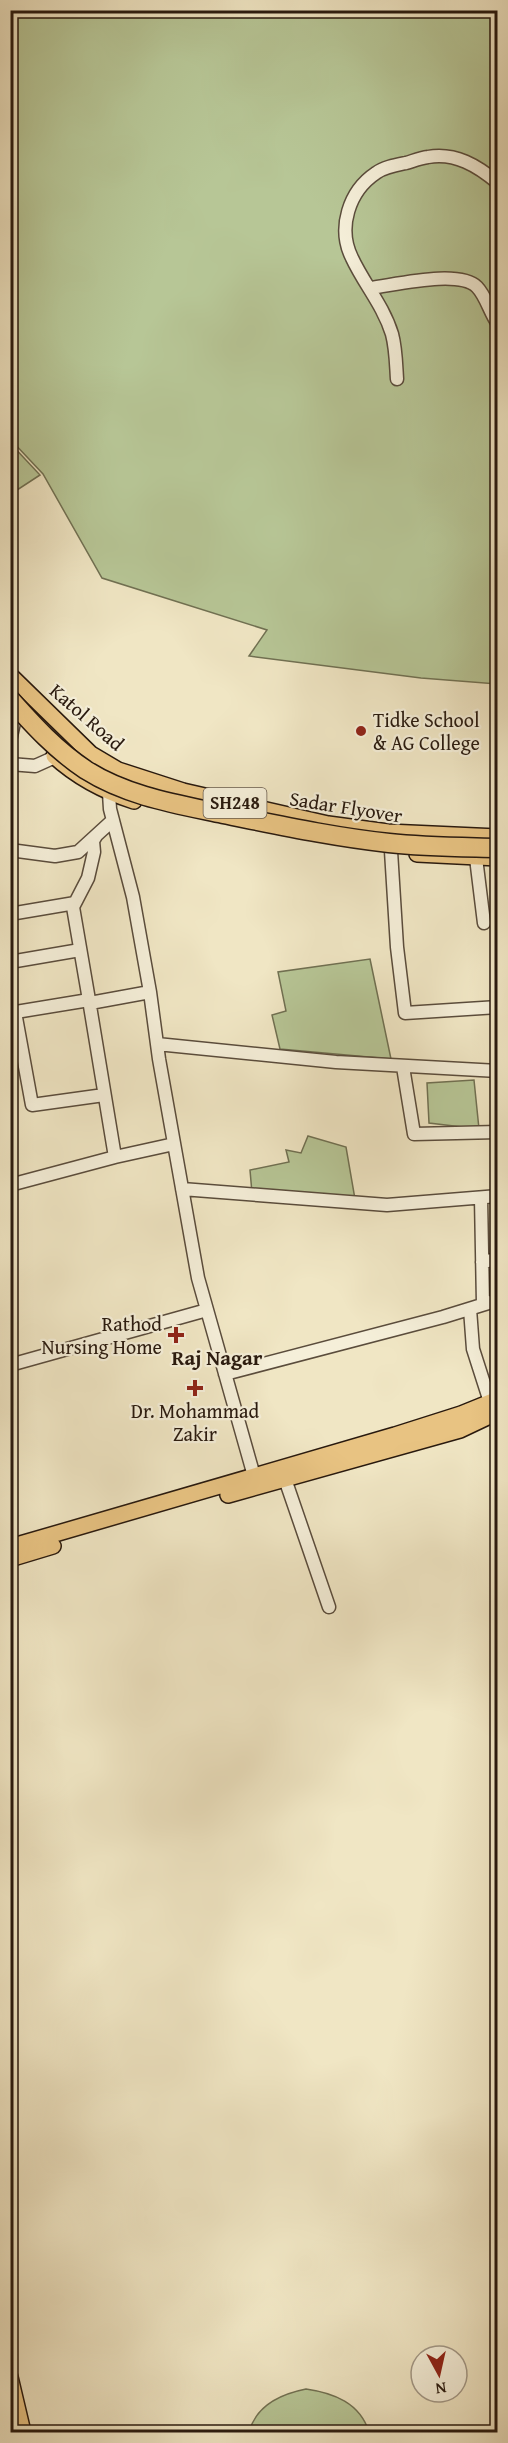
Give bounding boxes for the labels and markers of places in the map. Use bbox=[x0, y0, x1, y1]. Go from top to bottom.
place label: Tidke School & AG College bbox=[373, 705, 480, 757]
marker: Tidke School & AG College bbox=[354, 724, 368, 738]
place label: Rathod Nursing Home bbox=[42, 1309, 162, 1361]
marker: Rathod Nursing Home bbox=[167, 1326, 185, 1344]
marker: Dr. Mohammad Zakir bbox=[186, 1379, 204, 1397]
place label: Dr. Mohammad Zakir bbox=[131, 1396, 259, 1448]

